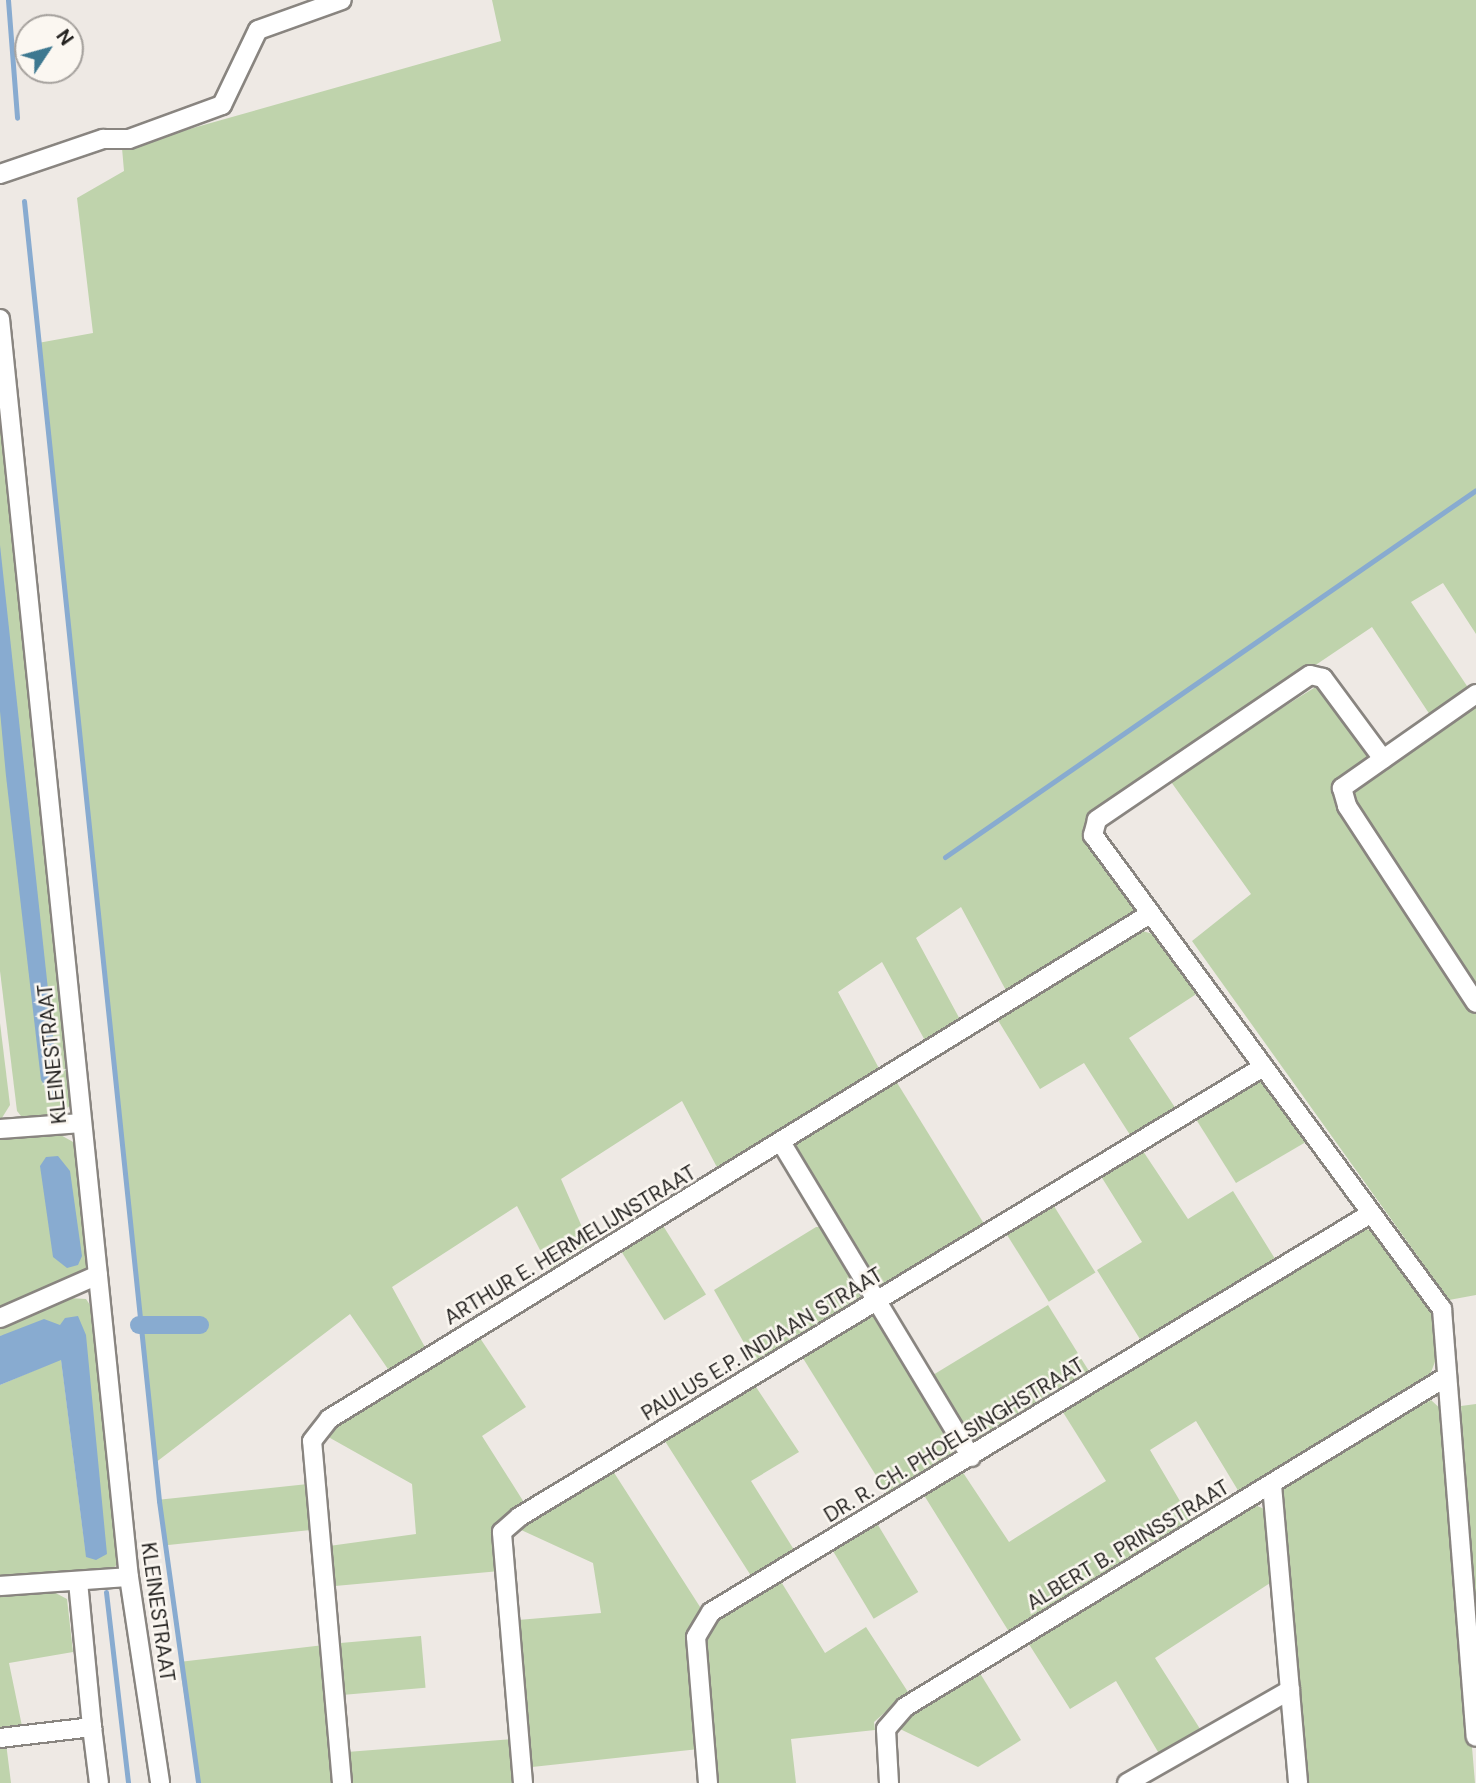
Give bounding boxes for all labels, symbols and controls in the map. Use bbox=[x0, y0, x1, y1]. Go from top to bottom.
north arrow bbox=[14, 14, 84, 84]
text: N bbox=[51, 25, 79, 50]
street label: KLEINESTRAAT bbox=[32, 983, 72, 1125]
street label: ARTHUR E. HERMELIJNSTRAAT bbox=[440, 1160, 700, 1330]
street label: PAULUS E.P. INDIAAN STRAAT bbox=[637, 1262, 887, 1426]
street label: DR. R. CH. PHOELSINGHSTRAAT bbox=[819, 1352, 1089, 1528]
street label: ALBERT B. PRINSSTRAAT bbox=[1022, 1474, 1234, 1616]
street label: KLEINESTRAAT bbox=[136, 1541, 180, 1683]

